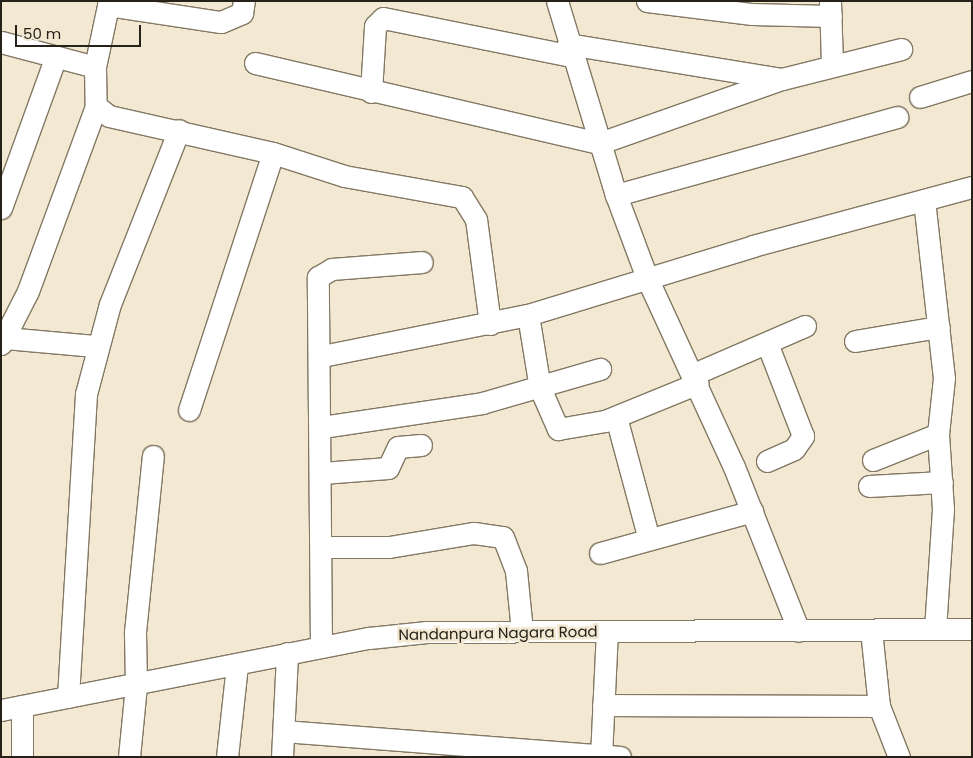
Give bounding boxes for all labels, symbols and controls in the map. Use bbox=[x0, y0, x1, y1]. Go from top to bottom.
scale bar bbox=[18, 15, 144, 47]
text: 50 m bbox=[23, 23, 61, 44]
street label: Nandanpura Nagara Road bbox=[398, 622, 598, 644]

